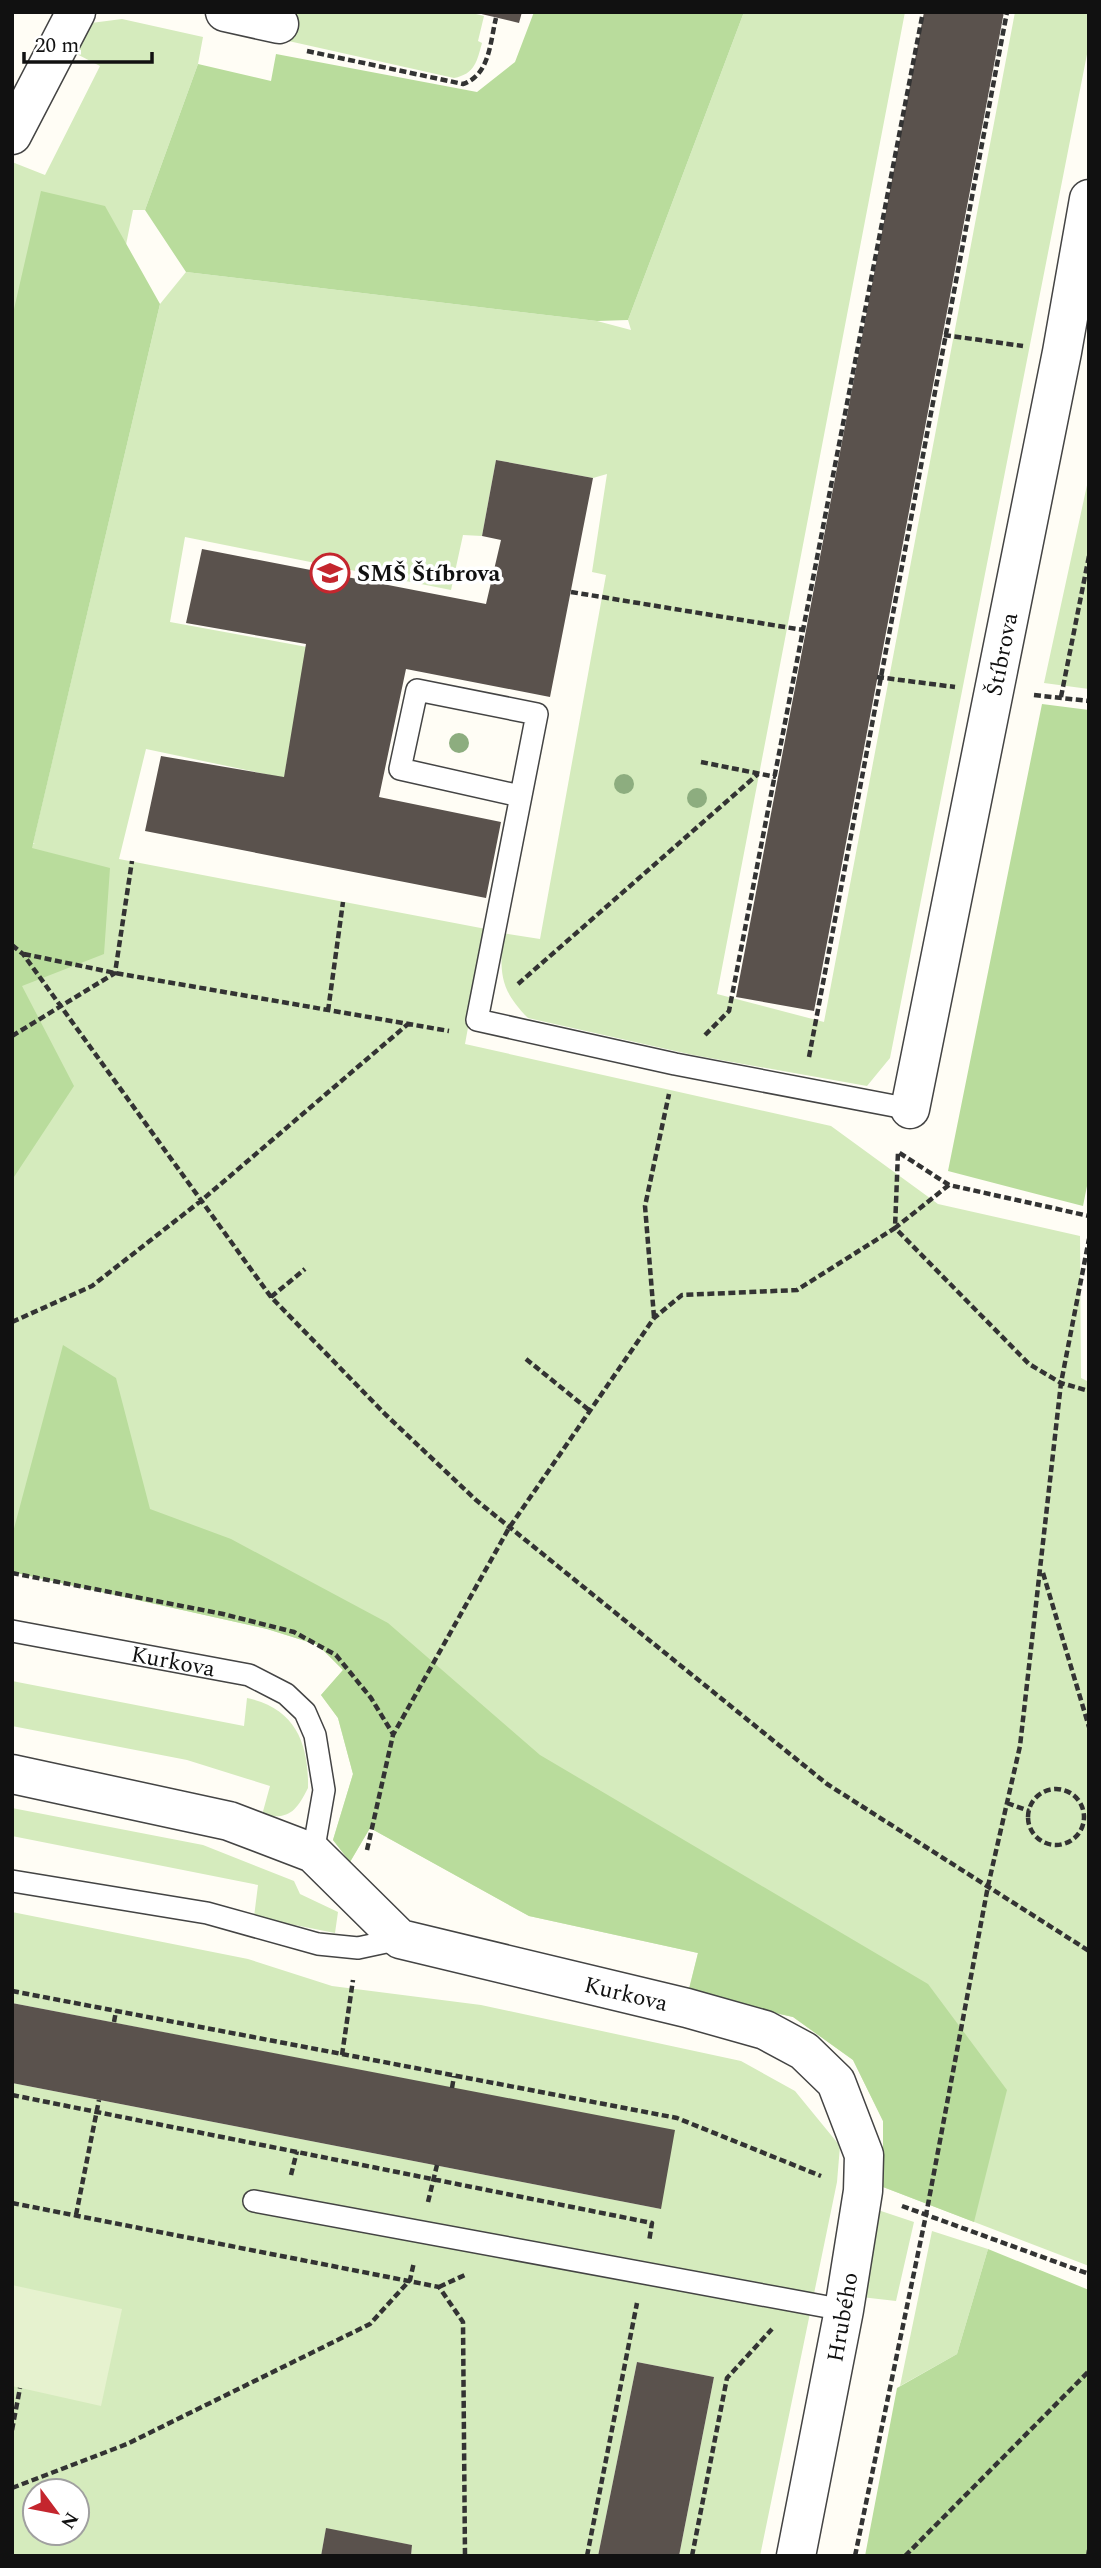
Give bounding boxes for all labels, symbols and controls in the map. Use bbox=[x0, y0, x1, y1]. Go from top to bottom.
scale bar bbox=[24, 21, 152, 65]
text: 20 m bbox=[35, 30, 79, 62]
school or university icon: SMŠ Štíbrova bbox=[309, 552, 351, 594]
place label: SMŠ Štíbrova bbox=[357, 557, 500, 592]
street label: Štíbrova bbox=[977, 609, 1028, 699]
street label: Kurkova bbox=[128, 1637, 218, 1687]
street label: Kurkova bbox=[581, 1968, 671, 2022]
street label: Hrubého bbox=[818, 2270, 869, 2365]
north arrow bbox=[21, 2477, 91, 2547]
text: N bbox=[53, 2506, 86, 2534]

